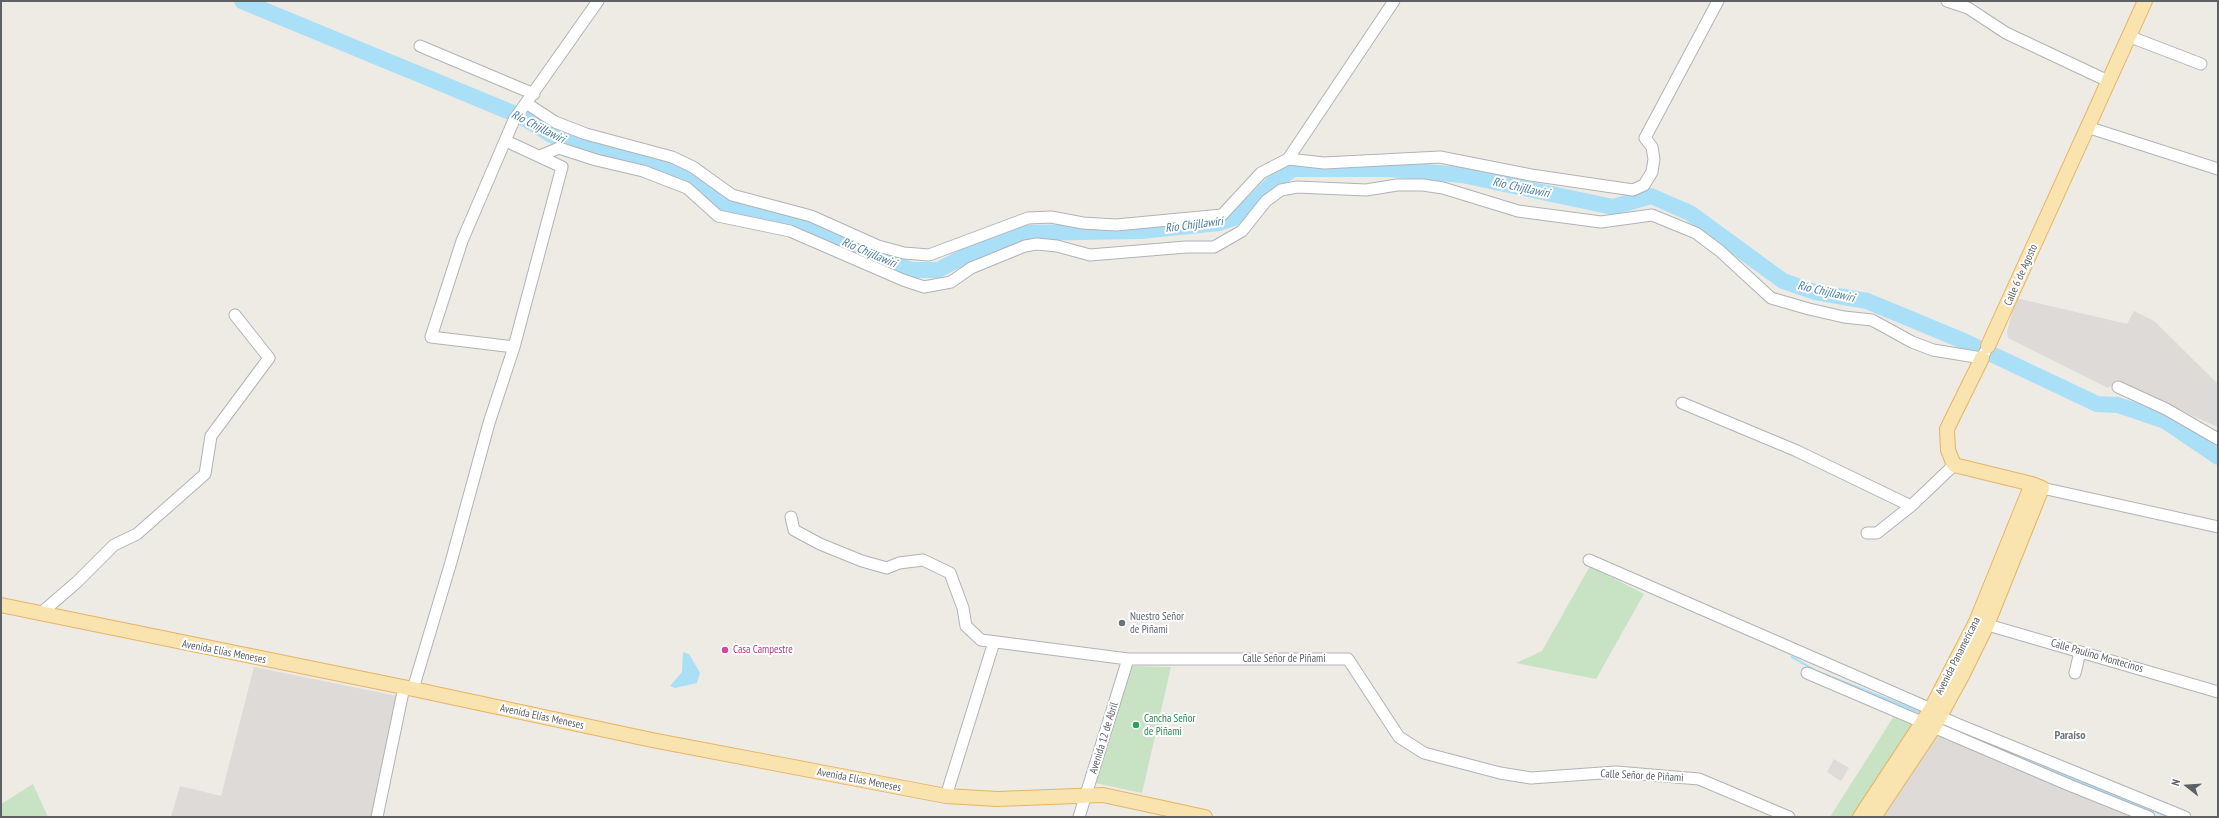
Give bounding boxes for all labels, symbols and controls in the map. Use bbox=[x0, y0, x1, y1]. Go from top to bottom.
water label: Río Chijllawiri bbox=[509, 107, 567, 147]
water label: Río Chijllawiri bbox=[1491, 175, 1551, 201]
water label: Río Chijllawiri bbox=[1164, 214, 1224, 236]
water label: Río Chijllawiri bbox=[839, 235, 899, 271]
street label: Calle 6 de Agosto bbox=[2002, 242, 2040, 308]
water label: Río Chijllawiri bbox=[1796, 278, 1856, 306]
place label: Nuestro Señor de Piñami bbox=[1130, 610, 1184, 636]
street label: Avenida Panamericana bbox=[1933, 615, 1983, 697]
marker: Nuestro Señor de Piñami bbox=[1117, 618, 1127, 628]
street label: Calle Paulino Montecinos bbox=[2049, 636, 2145, 676]
street label: Avenida Elías Meneses bbox=[181, 637, 267, 667]
place label: Casa Campestre bbox=[733, 643, 793, 657]
marker: Casa Campestre bbox=[720, 645, 730, 655]
street label: Calle Señor de Piñami bbox=[1242, 652, 1326, 666]
street label: Avenida 12 de Abril bbox=[1087, 701, 1121, 775]
street label: Avenida Elías Meneses bbox=[499, 702, 585, 732]
place label: Cancha Señor de Piñami bbox=[1144, 712, 1195, 738]
marker: Cancha Señor de Piñami bbox=[1131, 720, 1141, 730]
district label: Paraíso bbox=[2054, 729, 2086, 743]
street label: Avenida Elías Meneses bbox=[816, 765, 902, 795]
north arrow bbox=[2167, 766, 2207, 806]
street label: Calle Señor de Piñami bbox=[1600, 767, 1684, 785]
text: N bbox=[2168, 778, 2183, 787]

